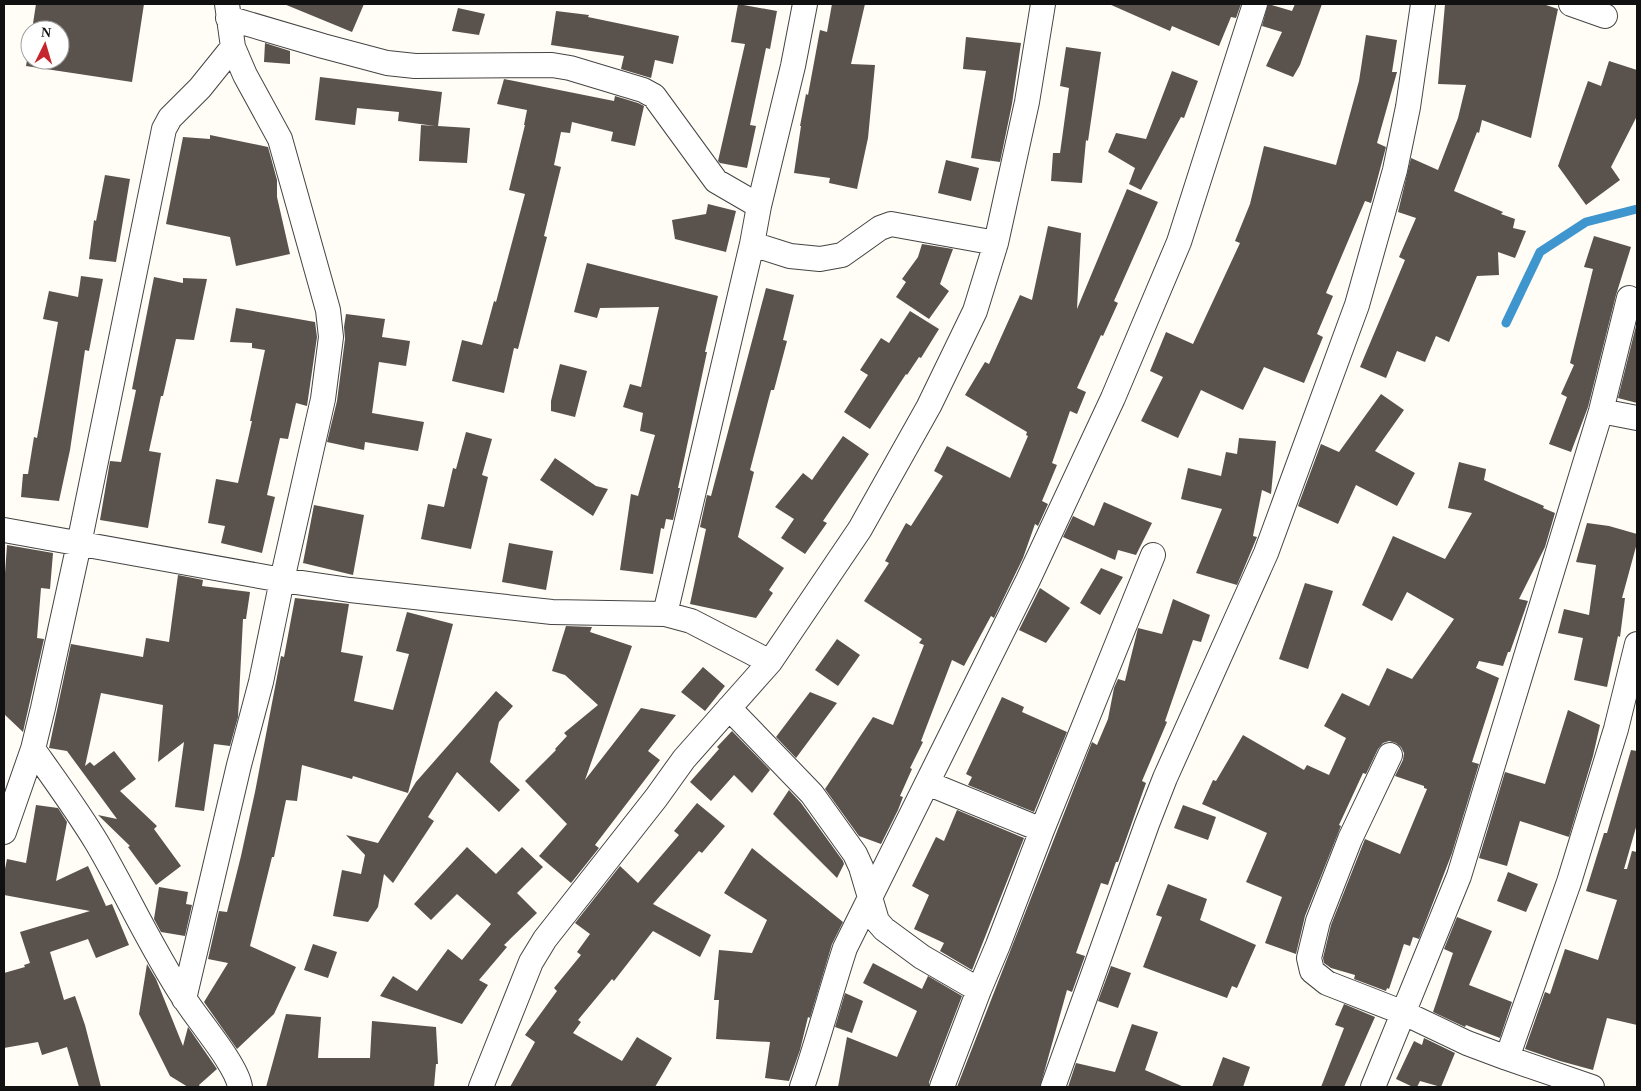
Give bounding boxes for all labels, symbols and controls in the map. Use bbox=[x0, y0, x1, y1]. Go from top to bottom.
north arrow bbox=[20, 20, 70, 70]
text: N bbox=[40, 25, 52, 40]

